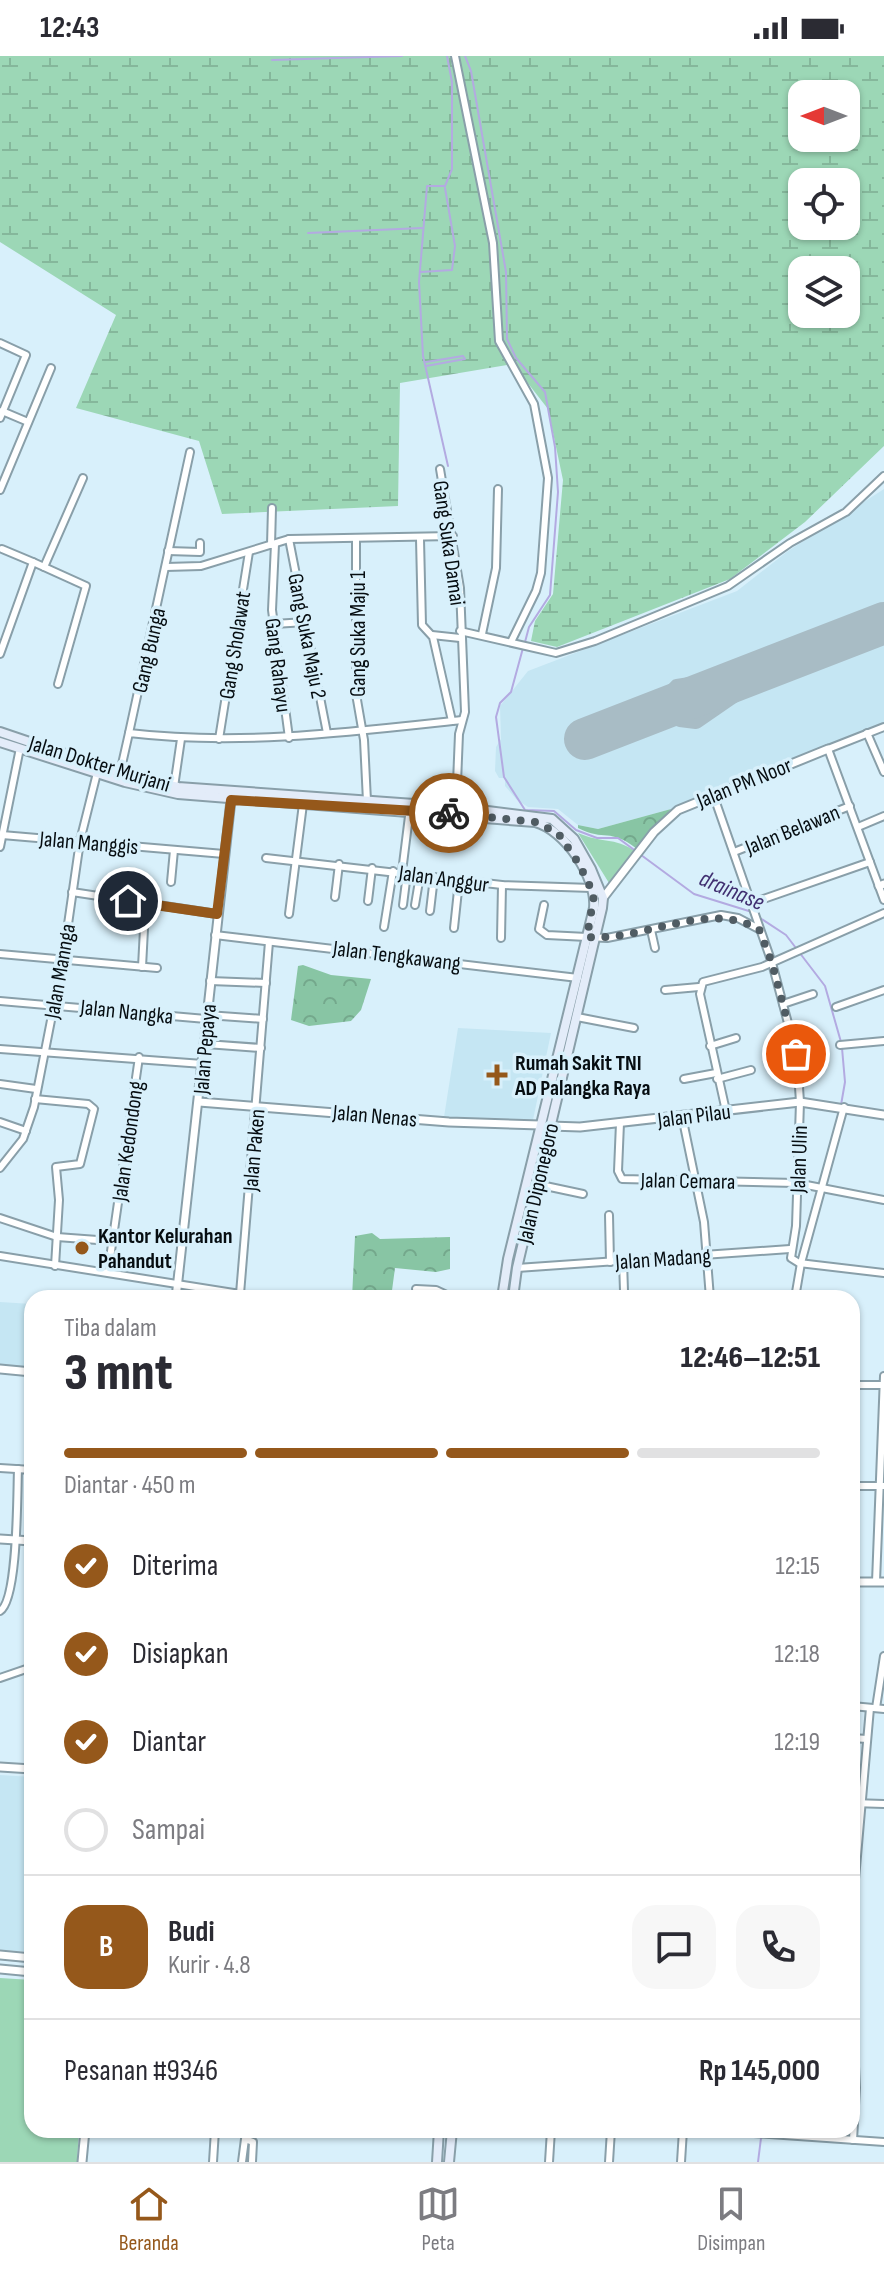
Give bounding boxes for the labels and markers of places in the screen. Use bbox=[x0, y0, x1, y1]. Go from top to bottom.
pin bbox=[94, 867, 162, 935]
pin bbox=[762, 1020, 830, 1088]
place label: Rumah Sakit TNI AD Palangka Raya bbox=[514, 1050, 650, 1102]
marker: Rumah Sakit TNI AD Palangka Raya bbox=[486, 1064, 508, 1086]
place label: Kantor Kelurahan Pahandut bbox=[98, 1223, 232, 1275]
marker: Kantor Kelurahan Pahandut bbox=[73, 1239, 91, 1257]

